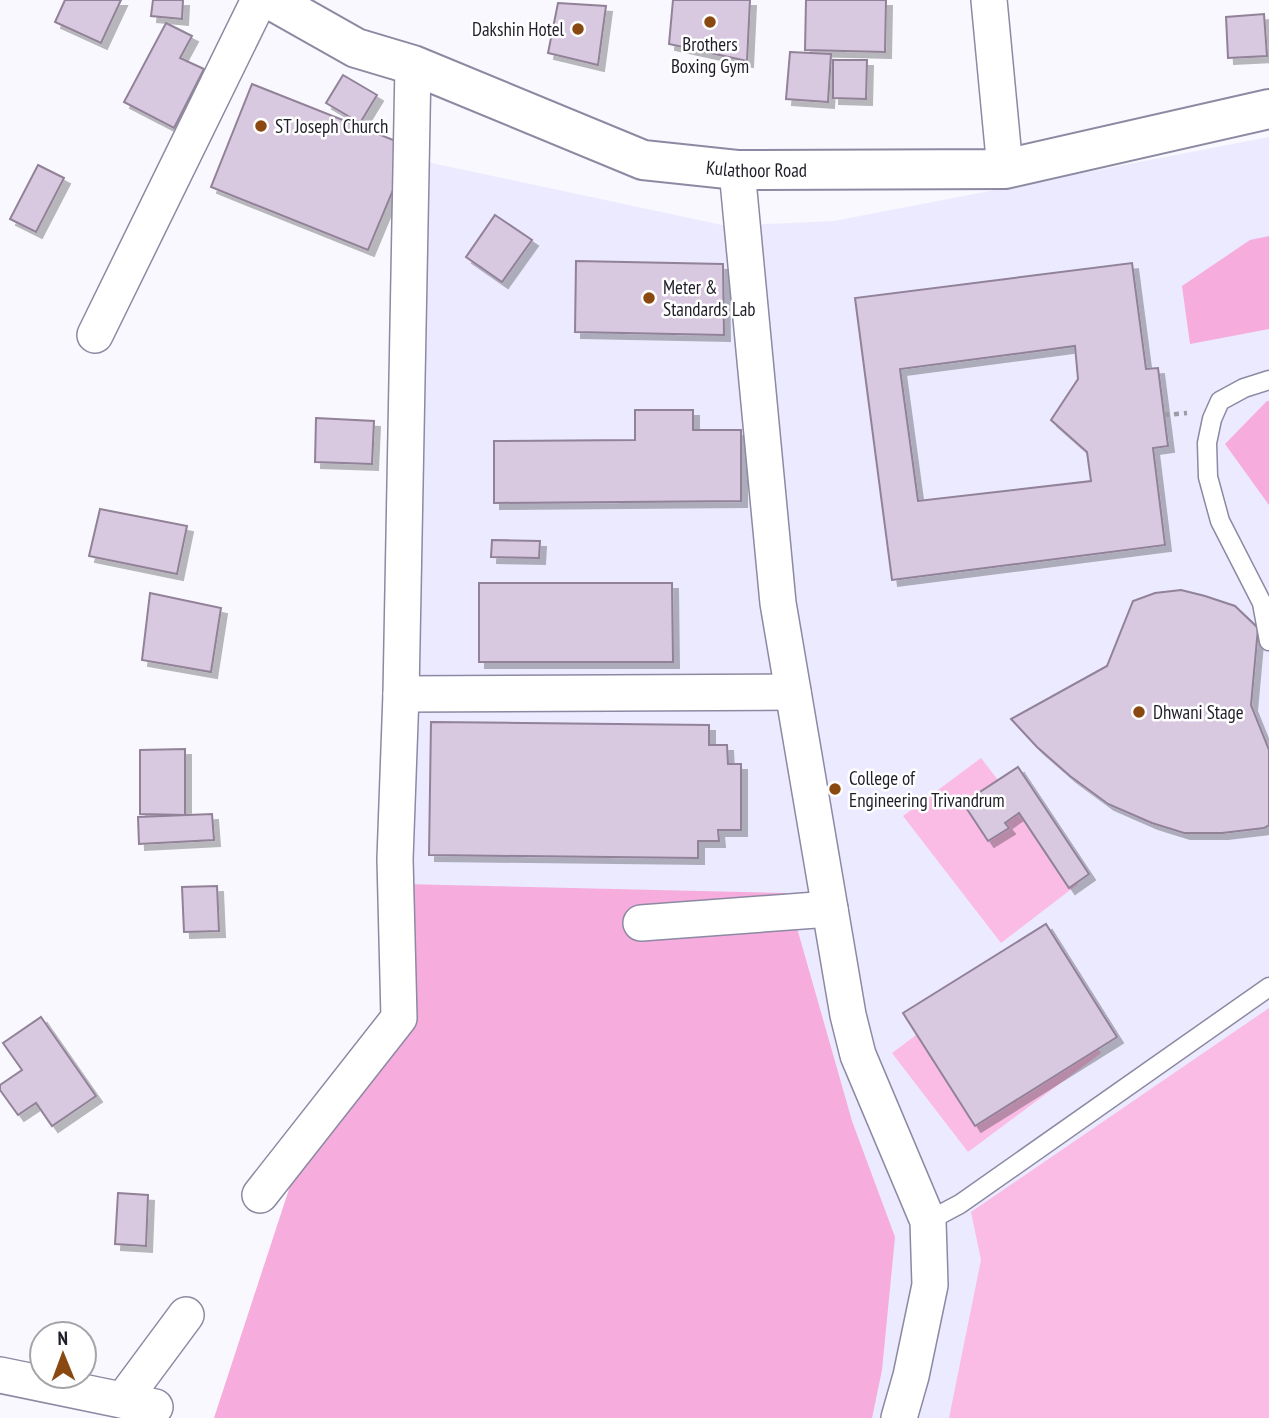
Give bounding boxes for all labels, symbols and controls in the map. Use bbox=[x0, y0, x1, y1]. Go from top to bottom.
marker: Brothers Boxing Gym bbox=[702, 14, 718, 30]
place label: Dakshin Hotel bbox=[472, 17, 565, 41]
marker: Dakshin Hotel bbox=[570, 21, 586, 37]
place label: Brothers Boxing Gym bbox=[671, 32, 749, 78]
place label: ST Joseph Church bbox=[275, 114, 388, 138]
marker: ST Joseph Church bbox=[253, 118, 269, 134]
street label: Kulathoor Road bbox=[705, 155, 807, 182]
place label: Meter & Standards Lab bbox=[663, 275, 755, 321]
marker: Meter & Standards Lab bbox=[641, 290, 657, 306]
place label: Dhwani Stage bbox=[1153, 700, 1244, 724]
marker: Dhwani Stage bbox=[1131, 704, 1147, 720]
place label: College of Engineering Trivandrum bbox=[849, 766, 1005, 812]
marker: College of Engineering Trivandrum bbox=[827, 781, 843, 797]
north arrow bbox=[28, 1320, 98, 1390]
text: N bbox=[57, 1326, 68, 1350]

